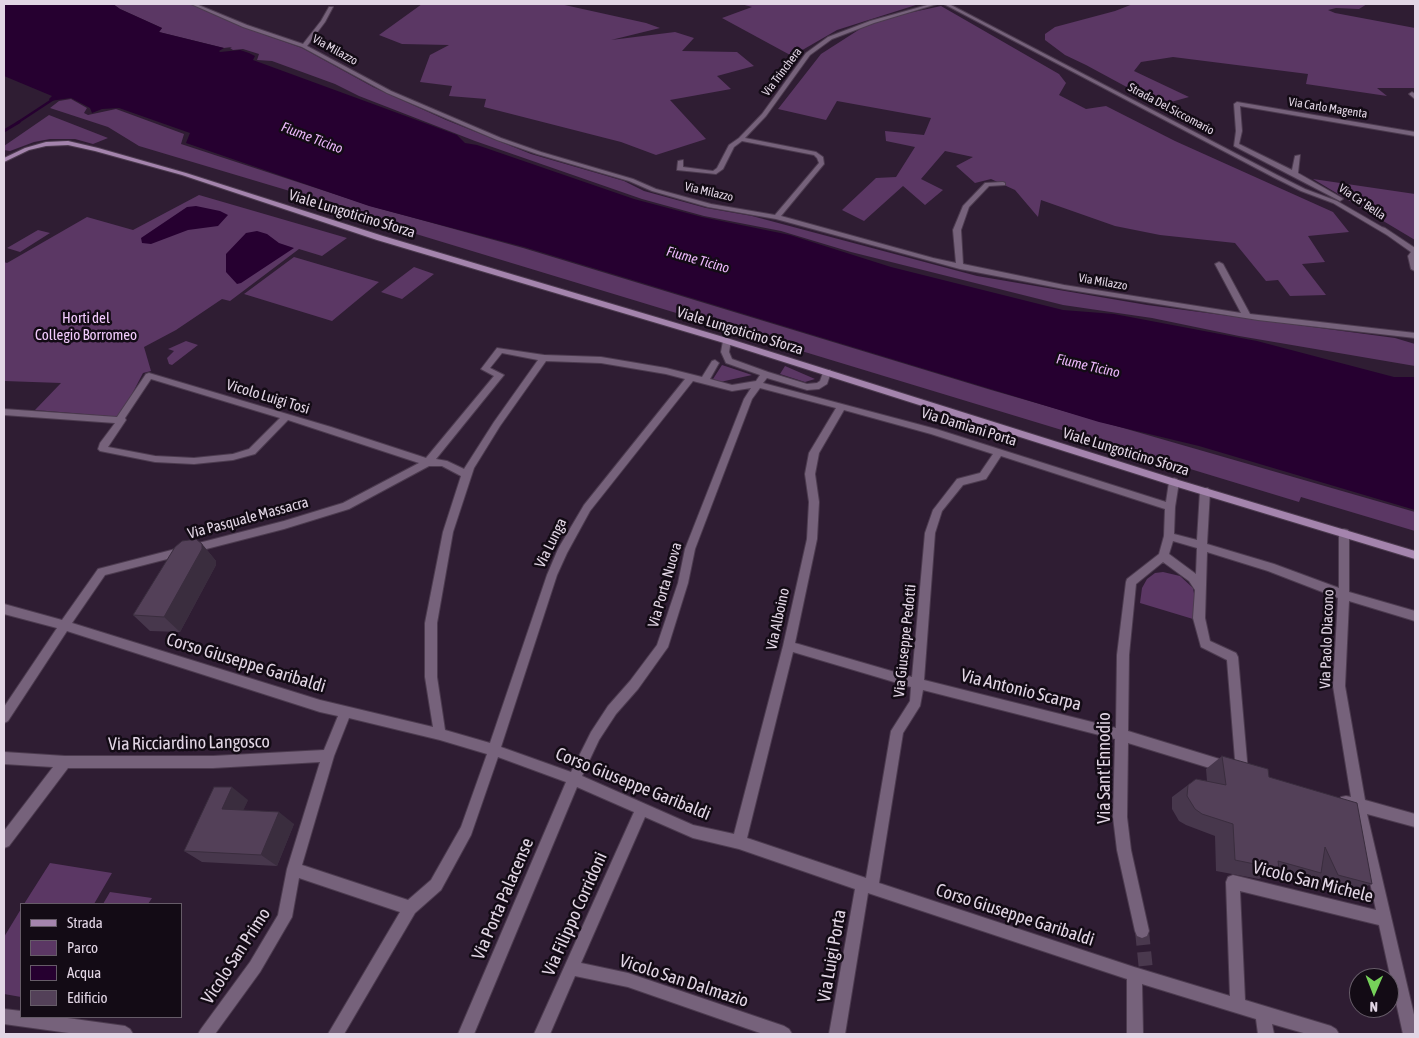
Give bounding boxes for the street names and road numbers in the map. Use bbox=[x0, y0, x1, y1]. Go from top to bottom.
street label: Via Milazzo bbox=[310, 32, 360, 68]
street label: Via Trinchera bbox=[759, 45, 805, 99]
street label: Strada Del Siccomario bbox=[1125, 80, 1217, 138]
street label: Via Carlo Magenta bbox=[1288, 95, 1368, 121]
street label: Via Milazzo bbox=[683, 179, 735, 205]
street label: Via Ca' Bella bbox=[1336, 181, 1388, 223]
street label: Viale Lungoticino Sforza bbox=[287, 186, 417, 242]
street label: Via Milazzo bbox=[1077, 271, 1129, 293]
street label: Viale Lungoticino Sforza bbox=[675, 303, 805, 359]
street label: Vicolo Luigi Tosi bbox=[224, 376, 312, 418]
street label: Via Damiani Porta bbox=[919, 404, 1019, 450]
street label: Viale Lungoticino Sforza bbox=[1061, 424, 1191, 480]
street label: Via Pasquale Massacra bbox=[186, 493, 310, 543]
street label: Via Lunga bbox=[531, 515, 571, 571]
street label: Via Porta Nuova bbox=[644, 540, 686, 630]
street label: Via Giuseppe Pedotti bbox=[890, 583, 920, 699]
street label: Via Alboino bbox=[763, 586, 793, 652]
street label: Via Paolo Diacono bbox=[1316, 589, 1338, 689]
street label: Corso Giuseppe Garibaldi bbox=[164, 629, 328, 697]
street label: Via Antonio Scarpa bbox=[959, 665, 1083, 715]
street label: Via Sant'Ennodio bbox=[1093, 712, 1115, 824]
street label: Via Ricciardino Langosco bbox=[108, 731, 270, 755]
street label: Corso Giuseppe Garibaldi bbox=[552, 743, 714, 825]
street label: Via Porta Palacense bbox=[468, 835, 538, 963]
street label: Via Filippo Corridoni bbox=[538, 849, 612, 979]
street label: Vicolo San Michele bbox=[1251, 857, 1375, 907]
street label: Corso Giuseppe Garibaldi bbox=[933, 879, 1097, 951]
street label: Vicolo San Primo bbox=[197, 904, 275, 1008]
street label: Via Luigi Porta bbox=[813, 908, 851, 1004]
street label: Vicolo San Dalmazio bbox=[617, 950, 751, 1012]

